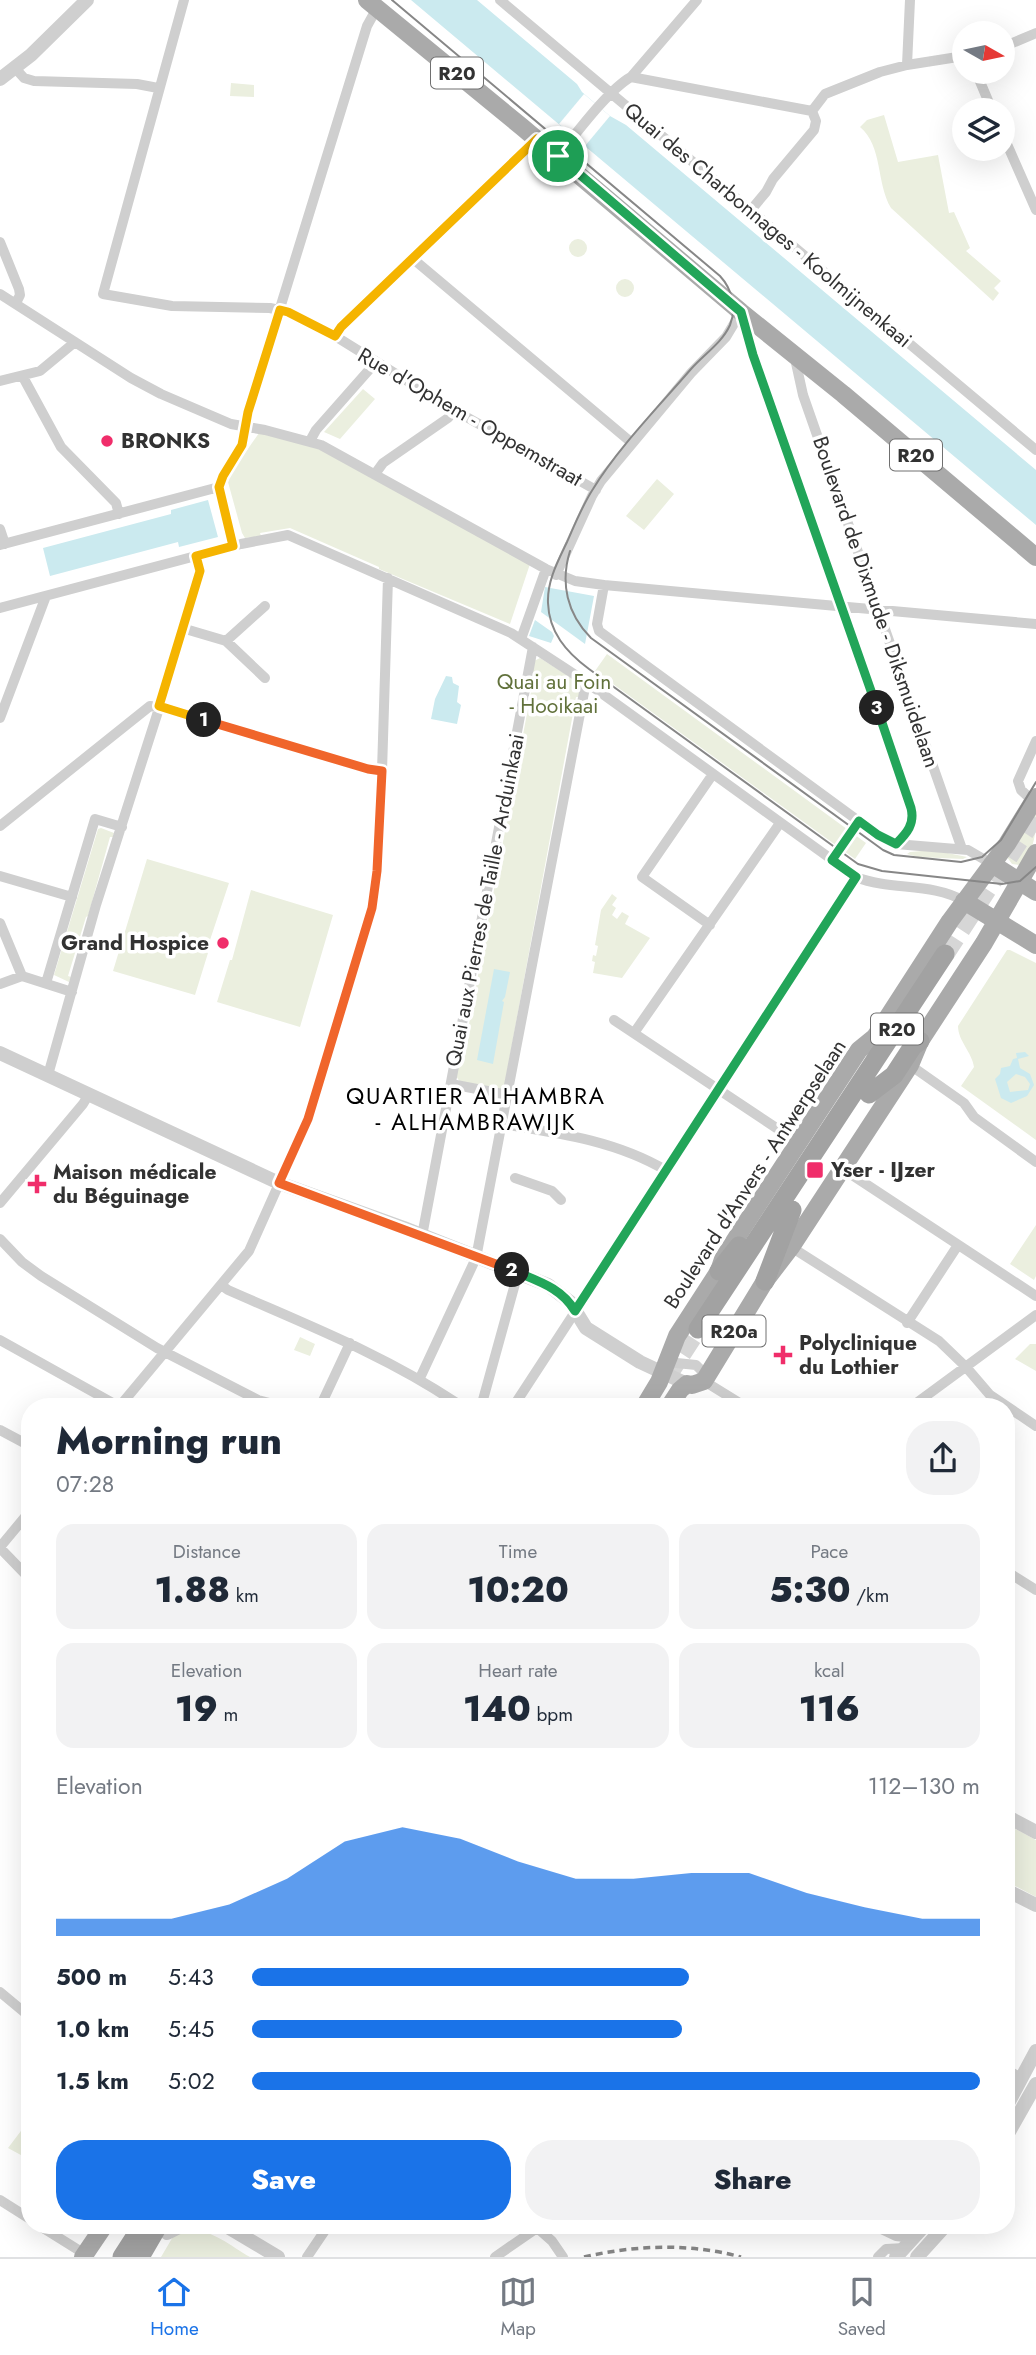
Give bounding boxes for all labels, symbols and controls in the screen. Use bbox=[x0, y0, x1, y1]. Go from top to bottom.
north arrow bbox=[952, 21, 1015, 84]
map controls bbox=[952, 21, 1015, 161]
road number: R20 bbox=[431, 58, 483, 88]
street label: Quai des Charbonnages - Koolmijnenkaai bbox=[618, 95, 918, 355]
button: layers bbox=[952, 98, 1015, 161]
pin bbox=[528, 126, 588, 186]
icon: arrive bbox=[539, 137, 577, 175]
street label: Rue d'Ophem - Oppemstraat bbox=[352, 340, 588, 494]
place label: BRONKS bbox=[121, 426, 210, 456]
street label: Boulevard de Dixmude - Diksmuidelaan bbox=[805, 432, 947, 772]
marker: BRONKS bbox=[99, 433, 115, 449]
road number: R20 bbox=[890, 440, 942, 470]
park label: Quai au Foin - Hooikaai bbox=[497, 667, 611, 721]
pin: 3 bbox=[860, 690, 894, 726]
text: 3 bbox=[871, 694, 882, 721]
pin: 1 bbox=[186, 702, 222, 738]
text: 1 bbox=[199, 706, 208, 733]
street label: Quai aux Pierres de Taille - Arduinkaai bbox=[438, 731, 532, 1069]
place label: Grand Hospice bbox=[61, 928, 209, 958]
marker: Grand Hospice bbox=[215, 935, 231, 951]
road number: R20 bbox=[871, 1014, 923, 1044]
street label: Boulevard d'Anvers - Antwerpselaan bbox=[656, 1033, 854, 1315]
district label: QUARTIER ALHAMBRA - ALHAMBRAWIJK bbox=[346, 1079, 606, 1139]
place label: Yser - IJzer bbox=[830, 1155, 936, 1185]
place label: Maison médicale du Béguinage bbox=[53, 1157, 217, 1211]
marker: Yser - IJzer bbox=[805, 1160, 825, 1180]
marker: Maison médicale du Béguinage bbox=[27, 1174, 47, 1194]
pin: 2 bbox=[494, 1252, 530, 1288]
text: 2 bbox=[505, 1256, 518, 1283]
road number: R20a bbox=[702, 1316, 766, 1346]
place label: Polyclinique du Lothier bbox=[799, 1328, 917, 1382]
marker: Polyclinique du Lothier bbox=[773, 1345, 793, 1365]
text: Morning run bbox=[56, 1413, 282, 1468]
button: share bbox=[906, 1421, 980, 1495]
text: 07:28 bbox=[56, 1467, 114, 1501]
text: Distance bbox=[173, 1538, 241, 1565]
text: Time bbox=[499, 1538, 537, 1565]
text: Pace bbox=[810, 1538, 848, 1565]
text: 1.88 bbox=[154, 1565, 230, 1615]
text: 10:20 bbox=[467, 1565, 569, 1615]
text: 5:30 bbox=[769, 1565, 851, 1615]
text: km bbox=[230, 1582, 259, 1609]
text: /km bbox=[851, 1582, 889, 1609]
text: Elevation bbox=[171, 1657, 243, 1684]
text: Heart rate bbox=[478, 1657, 558, 1684]
text: kcal bbox=[814, 1657, 845, 1684]
text: 19 bbox=[175, 1684, 218, 1734]
text: 140 bbox=[463, 1684, 531, 1734]
text: 116 bbox=[799, 1684, 860, 1734]
text: m bbox=[218, 1701, 238, 1728]
text: bpm bbox=[531, 1701, 573, 1728]
text: Elevation bbox=[56, 1769, 143, 1803]
text: 112–130 m bbox=[868, 1769, 980, 1803]
text: 500 m bbox=[56, 1960, 127, 1994]
text: 5:43 bbox=[168, 1960, 214, 1994]
text: 1.0 km bbox=[56, 2012, 129, 2046]
text: 5:45 bbox=[168, 2012, 214, 2046]
text: 1.5 km bbox=[56, 2064, 129, 2098]
text: 5:02 bbox=[168, 2064, 215, 2098]
button: Save bbox=[56, 2140, 511, 2220]
button: Share bbox=[525, 2140, 980, 2220]
tab: Home bbox=[150, 2273, 199, 2342]
tab: Map bbox=[499, 2273, 537, 2342]
tab: Saved bbox=[838, 2273, 886, 2342]

